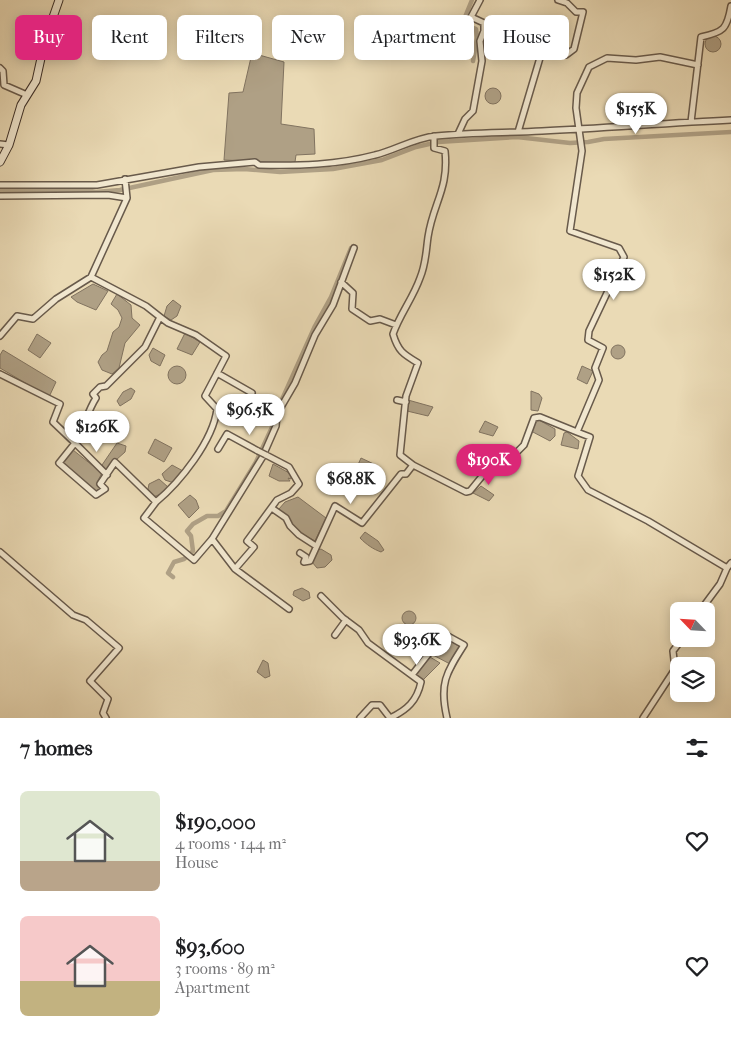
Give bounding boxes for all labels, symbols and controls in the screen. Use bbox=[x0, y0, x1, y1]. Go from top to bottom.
chip: Buy bbox=[15, 15, 82, 60]
chip: Rent bbox=[92, 15, 167, 60]
chip: Filters bbox=[177, 15, 262, 60]
chip: New bbox=[272, 15, 344, 60]
chip: Apartment bbox=[354, 15, 474, 60]
chip: House bbox=[484, 15, 569, 60]
pin: $155K bbox=[601, 92, 671, 135]
text: $155K bbox=[616, 99, 656, 118]
pin: $152K bbox=[579, 258, 649, 301]
text: $152K bbox=[593, 265, 635, 284]
pin: $96.5K bbox=[209, 394, 291, 436]
text: $96.5K bbox=[227, 400, 273, 419]
pin: $126K bbox=[62, 410, 132, 453]
text: $126K bbox=[75, 417, 119, 436]
pin: $190K bbox=[454, 444, 524, 486]
text: $190K bbox=[467, 450, 511, 469]
pin: $68.8K bbox=[310, 462, 392, 505]
text: $68.8K bbox=[327, 469, 375, 488]
north arrow bbox=[670, 602, 715, 648]
map controls bbox=[670, 602, 715, 702]
pin: $93.6K bbox=[376, 624, 458, 666]
text: $93.6K bbox=[393, 630, 441, 649]
button: layers bbox=[670, 657, 715, 702]
icon: filters bbox=[683, 734, 711, 762]
text: 7 homes bbox=[20, 736, 92, 760]
text: $190,000 bbox=[175, 810, 256, 834]
icon: home bbox=[60, 811, 120, 871]
icon: heart bbox=[683, 827, 711, 855]
text: 4 rooms · 144 m² bbox=[175, 834, 286, 853]
text: House bbox=[175, 853, 218, 872]
text: $93,600 bbox=[175, 935, 245, 959]
icon: home bbox=[60, 936, 120, 996]
icon: heart bbox=[683, 952, 711, 980]
text: 3 rooms · 89 m² bbox=[175, 959, 275, 978]
text: Apartment bbox=[175, 978, 250, 997]

